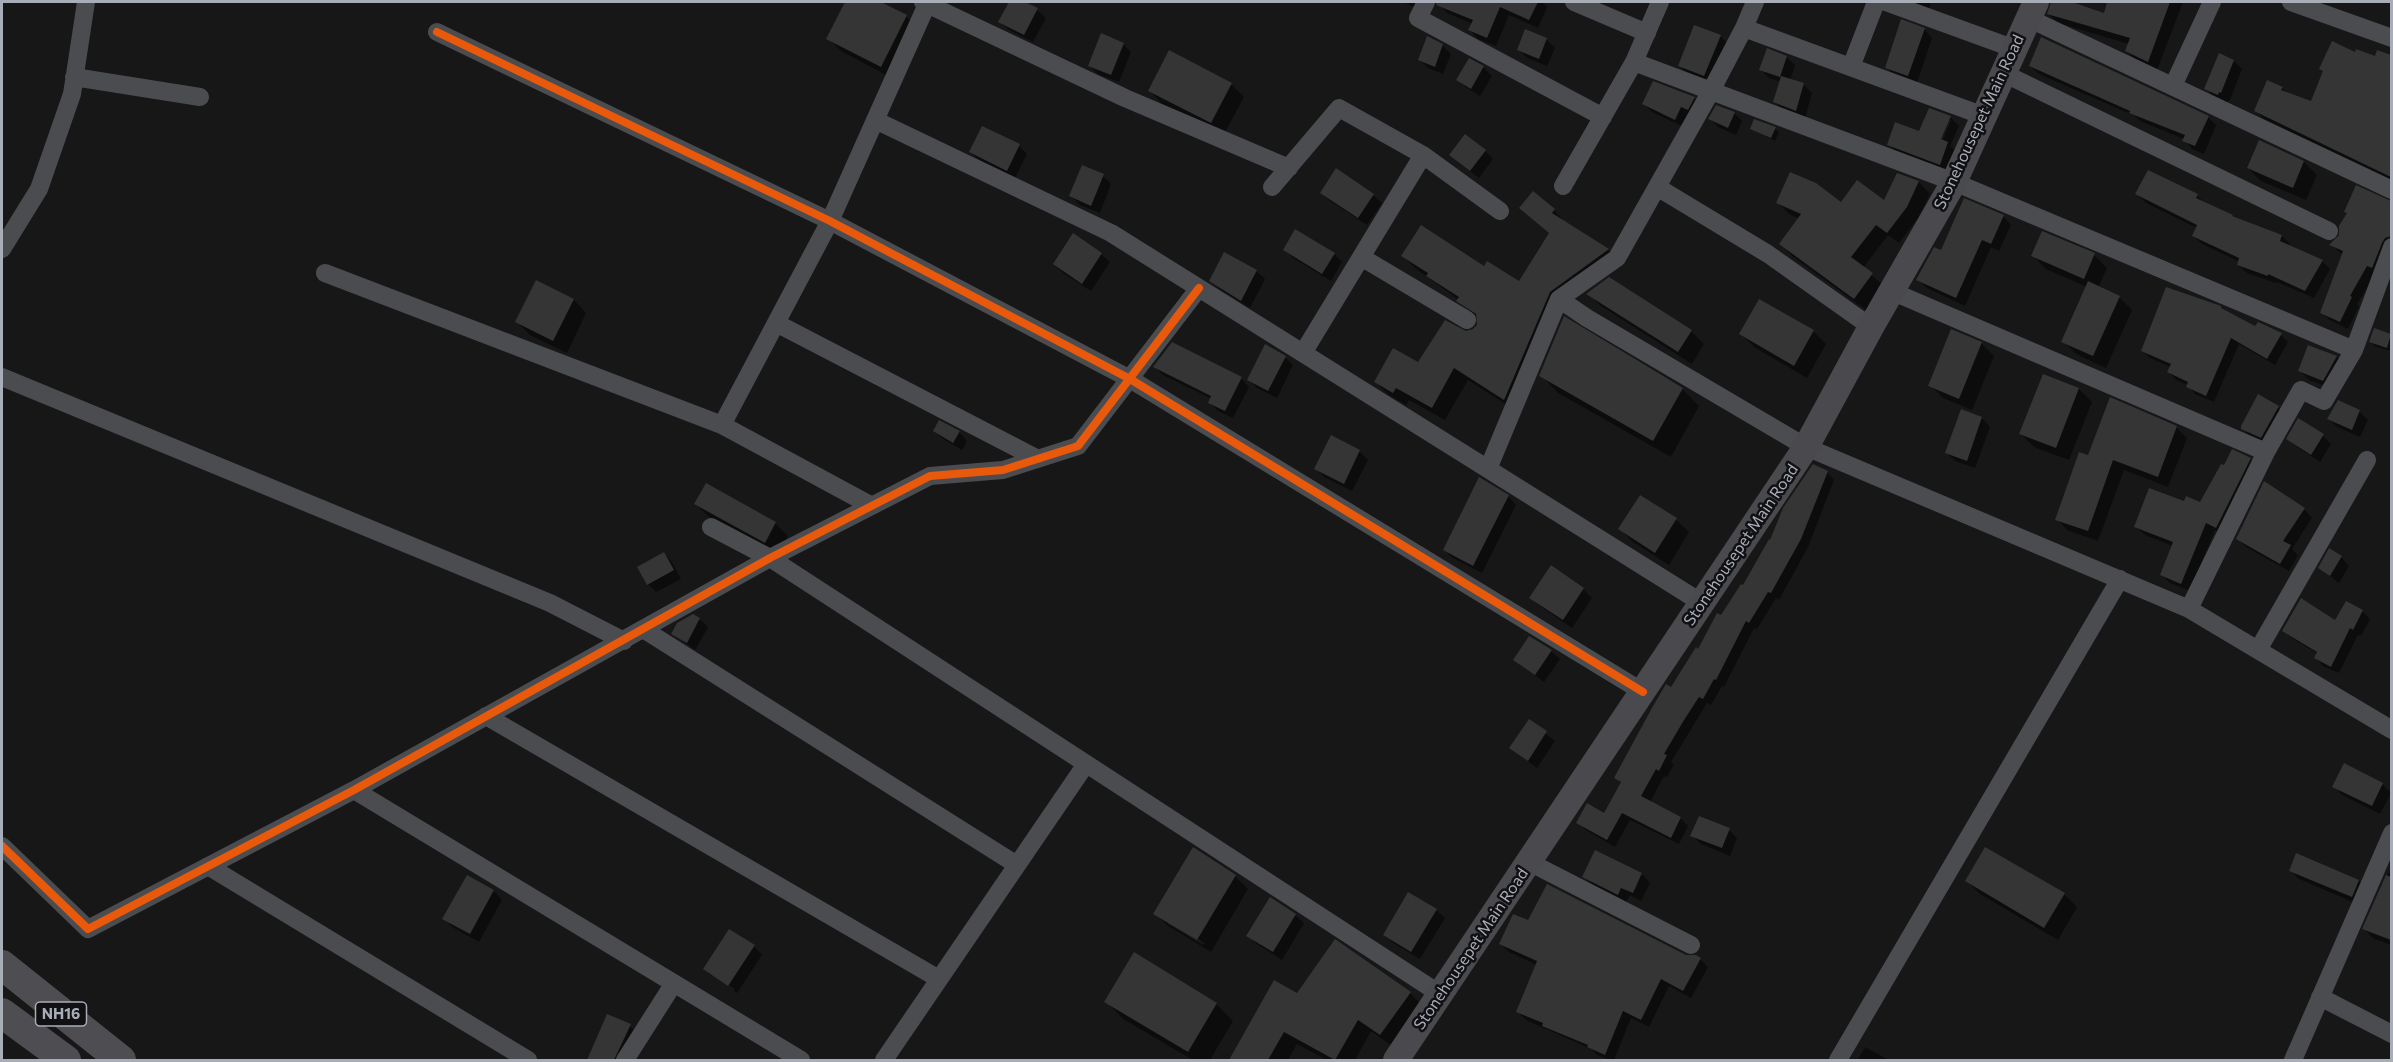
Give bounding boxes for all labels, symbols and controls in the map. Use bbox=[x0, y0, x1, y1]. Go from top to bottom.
street label: Stonehousepet Main Road bbox=[1930, 31, 2028, 213]
street label: Stonehousepet Main Road bbox=[1680, 461, 1802, 629]
street label: Stonehousepet Main Road bbox=[1410, 865, 1532, 1033]
road number: NH16 bbox=[36, 1002, 86, 1026]

